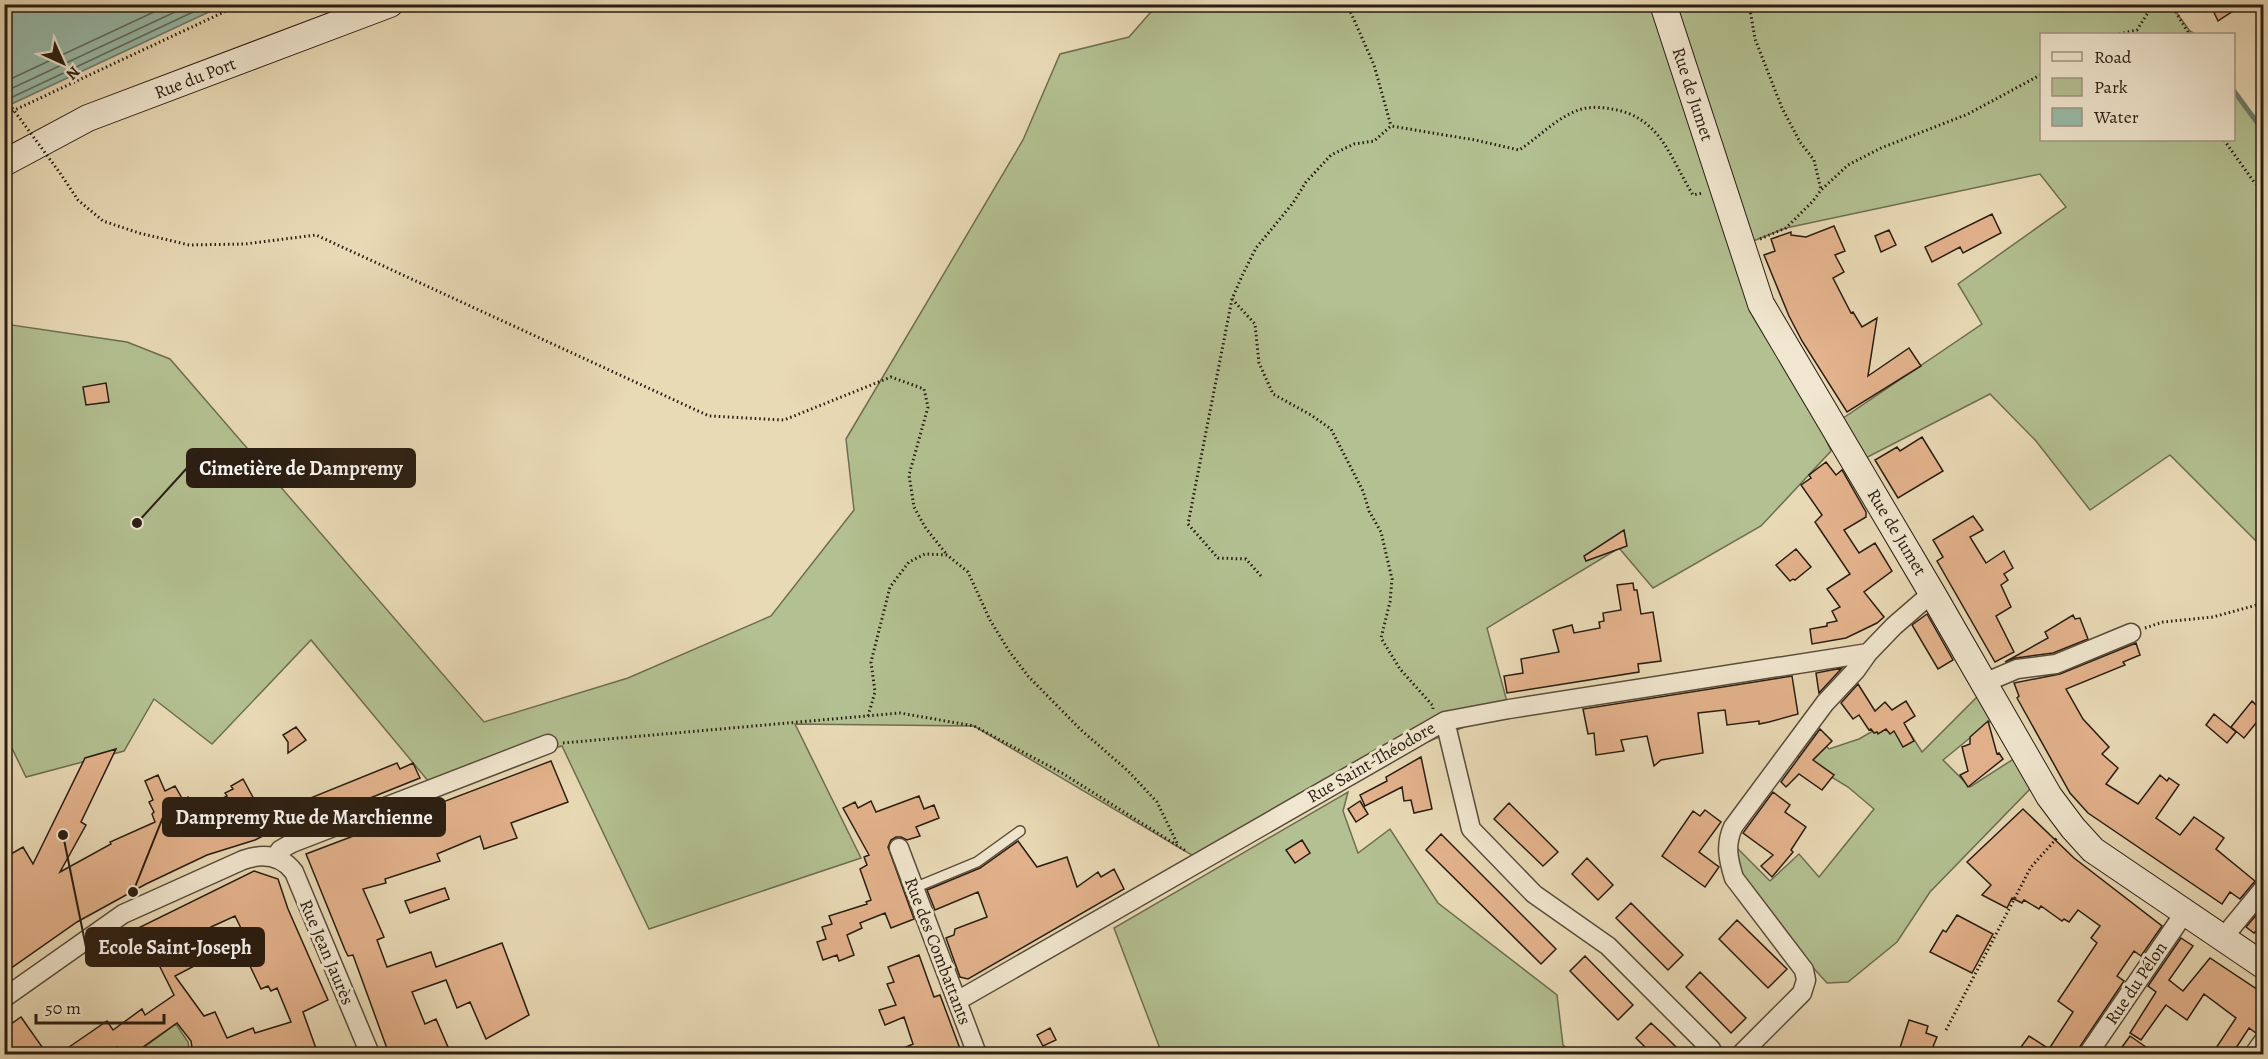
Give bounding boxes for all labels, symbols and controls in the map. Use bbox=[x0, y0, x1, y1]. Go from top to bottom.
north arrow bbox=[33, 33, 93, 93]
legend bbox=[2040, 33, 2235, 141]
street label: Rue de Jumet bbox=[1667, 44, 1719, 144]
text: Road bbox=[2094, 45, 2132, 69]
street label: Rue du Port bbox=[151, 51, 239, 105]
text: N bbox=[61, 61, 85, 85]
text: Park bbox=[2094, 75, 2128, 99]
text: Water bbox=[2093, 105, 2139, 129]
callout: Cimetière de Dampremy bbox=[187, 449, 415, 487]
text: Cimetière de Dampremy bbox=[199, 455, 404, 482]
street label: Rue de Jumet bbox=[1862, 484, 1932, 580]
street label: Rue Saint-Théodore bbox=[1303, 716, 1439, 808]
callout: Dampremy Rue de Marchienne bbox=[163, 798, 445, 836]
text: Dampremy Rue de Marchienne bbox=[175, 804, 433, 831]
street label: Rue des Combattants bbox=[899, 874, 977, 1028]
street label: Rue Jean Jaurès bbox=[294, 896, 360, 1008]
callout: Ecole Saint-Joseph bbox=[86, 928, 264, 966]
text: Ecole Saint-Joseph bbox=[98, 934, 252, 961]
street label: Rue du Pélon bbox=[2099, 937, 2173, 1029]
scale bar bbox=[36, 987, 164, 1025]
text: 50 m bbox=[45, 996, 81, 1020]

